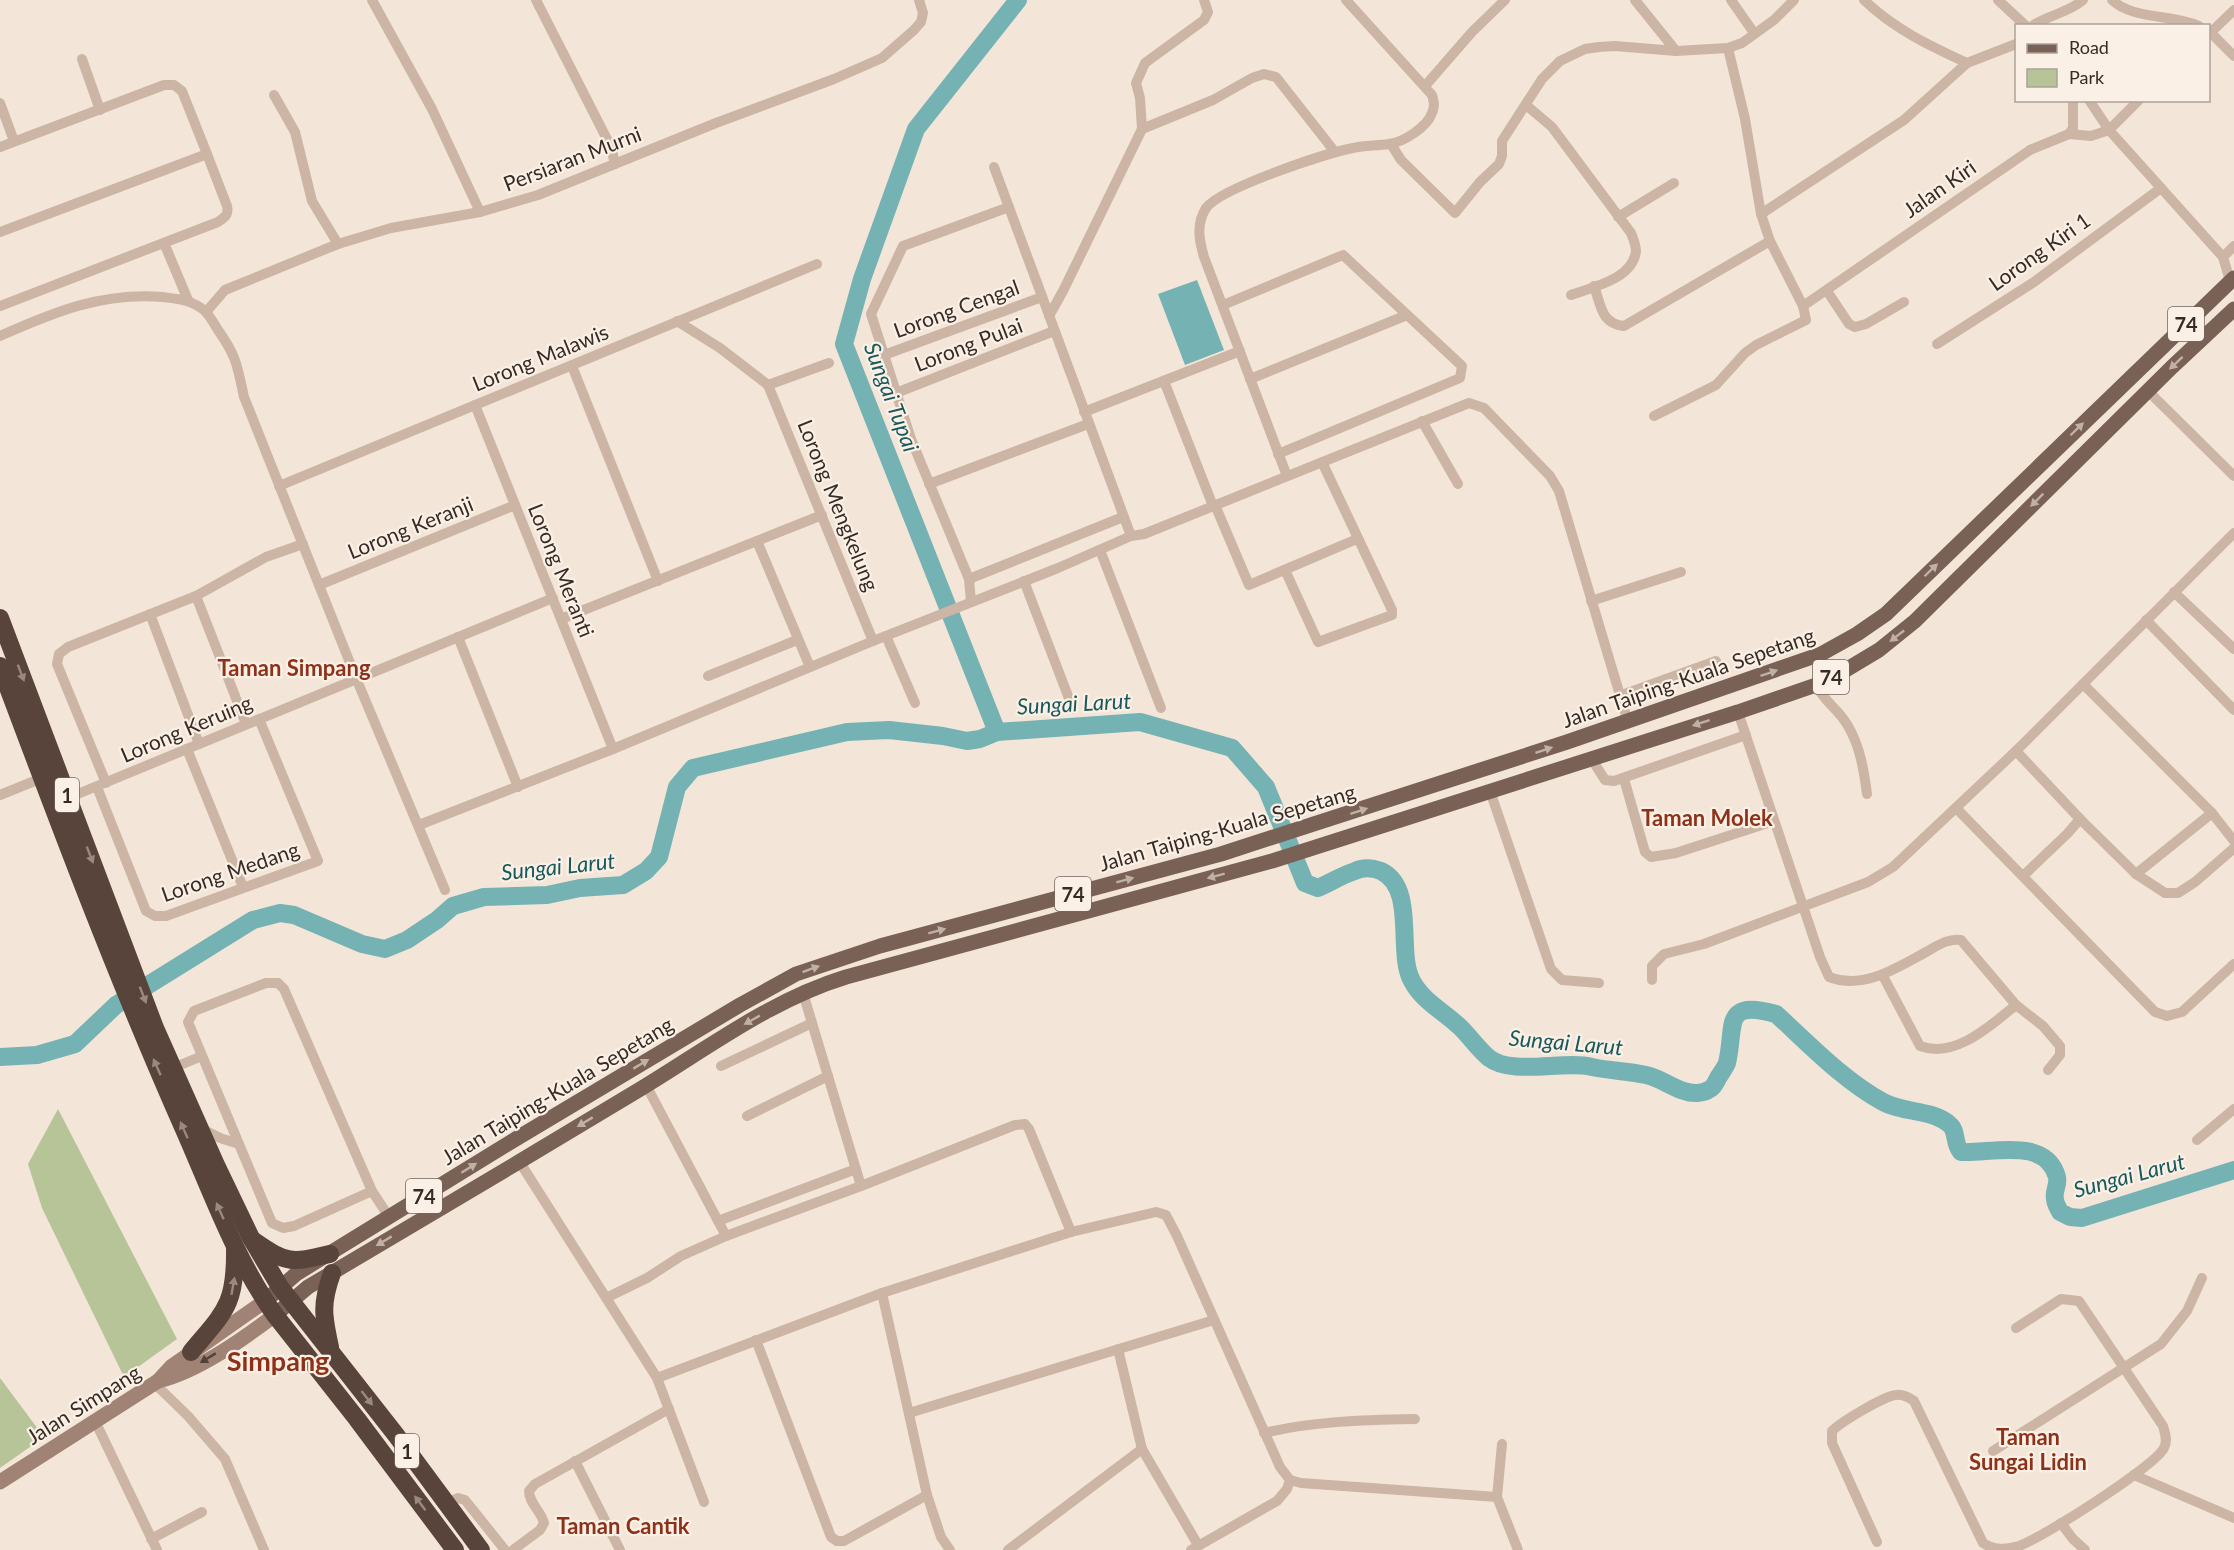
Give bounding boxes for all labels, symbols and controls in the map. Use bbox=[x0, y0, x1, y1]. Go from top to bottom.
legend bbox=[2015, 24, 2210, 102]
text: Road bbox=[2069, 36, 2109, 58]
text: Park bbox=[2069, 66, 2105, 88]
street label: Persiaran Murni bbox=[500, 120, 644, 196]
street label: Jalan Kiri bbox=[1898, 154, 1980, 222]
street label: Lorong Kiri 1 bbox=[1983, 207, 2095, 295]
street label: Lorong Cengal bbox=[890, 274, 1022, 342]
road number: 74 bbox=[2168, 307, 2204, 341]
street label: Lorong Pulai bbox=[910, 312, 1026, 376]
street label: Lorong Malawis bbox=[468, 318, 612, 396]
water label: Sungai Tupai bbox=[859, 338, 925, 456]
one-way arrow bbox=[2169, 356, 2184, 369]
street label: Lorong Mengkelung bbox=[793, 416, 885, 594]
one-way arrow bbox=[2070, 423, 2084, 437]
street label: Lorong Keranji bbox=[344, 491, 476, 563]
one-way arrow bbox=[2031, 493, 2045, 507]
street label: Lorong Meranti bbox=[524, 500, 600, 640]
one-way arrow bbox=[1924, 564, 1938, 578]
street label: Jalan Taiping-Kuala Sepetang bbox=[1558, 622, 1818, 732]
one-way arrow bbox=[1889, 629, 1905, 642]
district label: Taman Simpang bbox=[218, 654, 371, 681]
road number: 74 bbox=[1813, 660, 1849, 694]
one-way arrow bbox=[16, 664, 26, 682]
one-way arrow bbox=[1760, 667, 1778, 677]
water label: Sungai Larut bbox=[1016, 687, 1132, 719]
street label: Lorong Keruing bbox=[117, 689, 256, 767]
one-way arrow bbox=[1692, 719, 1710, 728]
one-way arrow bbox=[1535, 744, 1553, 754]
road number: 1 bbox=[55, 778, 79, 812]
street label: Jalan Taiping-Kuala Sepetang bbox=[1096, 778, 1358, 876]
district label: Taman Molek bbox=[1641, 804, 1773, 831]
one-way arrow bbox=[1350, 805, 1368, 815]
street label: Lorong Medang bbox=[158, 836, 302, 906]
one-way arrow bbox=[85, 847, 95, 865]
water label: Sungai Larut bbox=[500, 847, 616, 885]
one-way arrow bbox=[1207, 872, 1225, 882]
one-way arrow bbox=[1116, 875, 1134, 884]
road number: 74 bbox=[1055, 877, 1091, 911]
one-way arrow bbox=[928, 926, 946, 935]
one-way arrow bbox=[802, 963, 820, 973]
one-way arrow bbox=[138, 986, 148, 1004]
street label: Jalan Taiping-Kuala Sepetang bbox=[437, 1011, 677, 1169]
one-way arrow bbox=[743, 1015, 760, 1025]
water label: Sungai Larut bbox=[1508, 1024, 1624, 1060]
one-way arrow bbox=[633, 1058, 649, 1069]
one-way arrow bbox=[152, 1059, 161, 1076]
one-way arrow bbox=[577, 1116, 593, 1127]
one-way arrow bbox=[179, 1121, 189, 1139]
water label: Sungai Larut bbox=[2070, 1147, 2188, 1203]
one-way arrow bbox=[461, 1162, 477, 1173]
road number: 74 bbox=[406, 1179, 442, 1213]
one-way arrow bbox=[215, 1202, 225, 1220]
one-way arrow bbox=[376, 1236, 392, 1247]
one-way arrow bbox=[229, 1277, 238, 1296]
district label: Simpang bbox=[227, 1344, 329, 1377]
one-way arrow bbox=[200, 1353, 216, 1364]
street label: Jalan Simpang bbox=[21, 1359, 145, 1449]
one-way arrow bbox=[361, 1390, 374, 1406]
district label: Taman Sungai Lidin bbox=[1969, 1423, 2087, 1475]
road number: 1 bbox=[395, 1434, 419, 1468]
one-way arrow bbox=[414, 1495, 426, 1511]
district label: Taman Cantik bbox=[556, 1512, 690, 1539]

